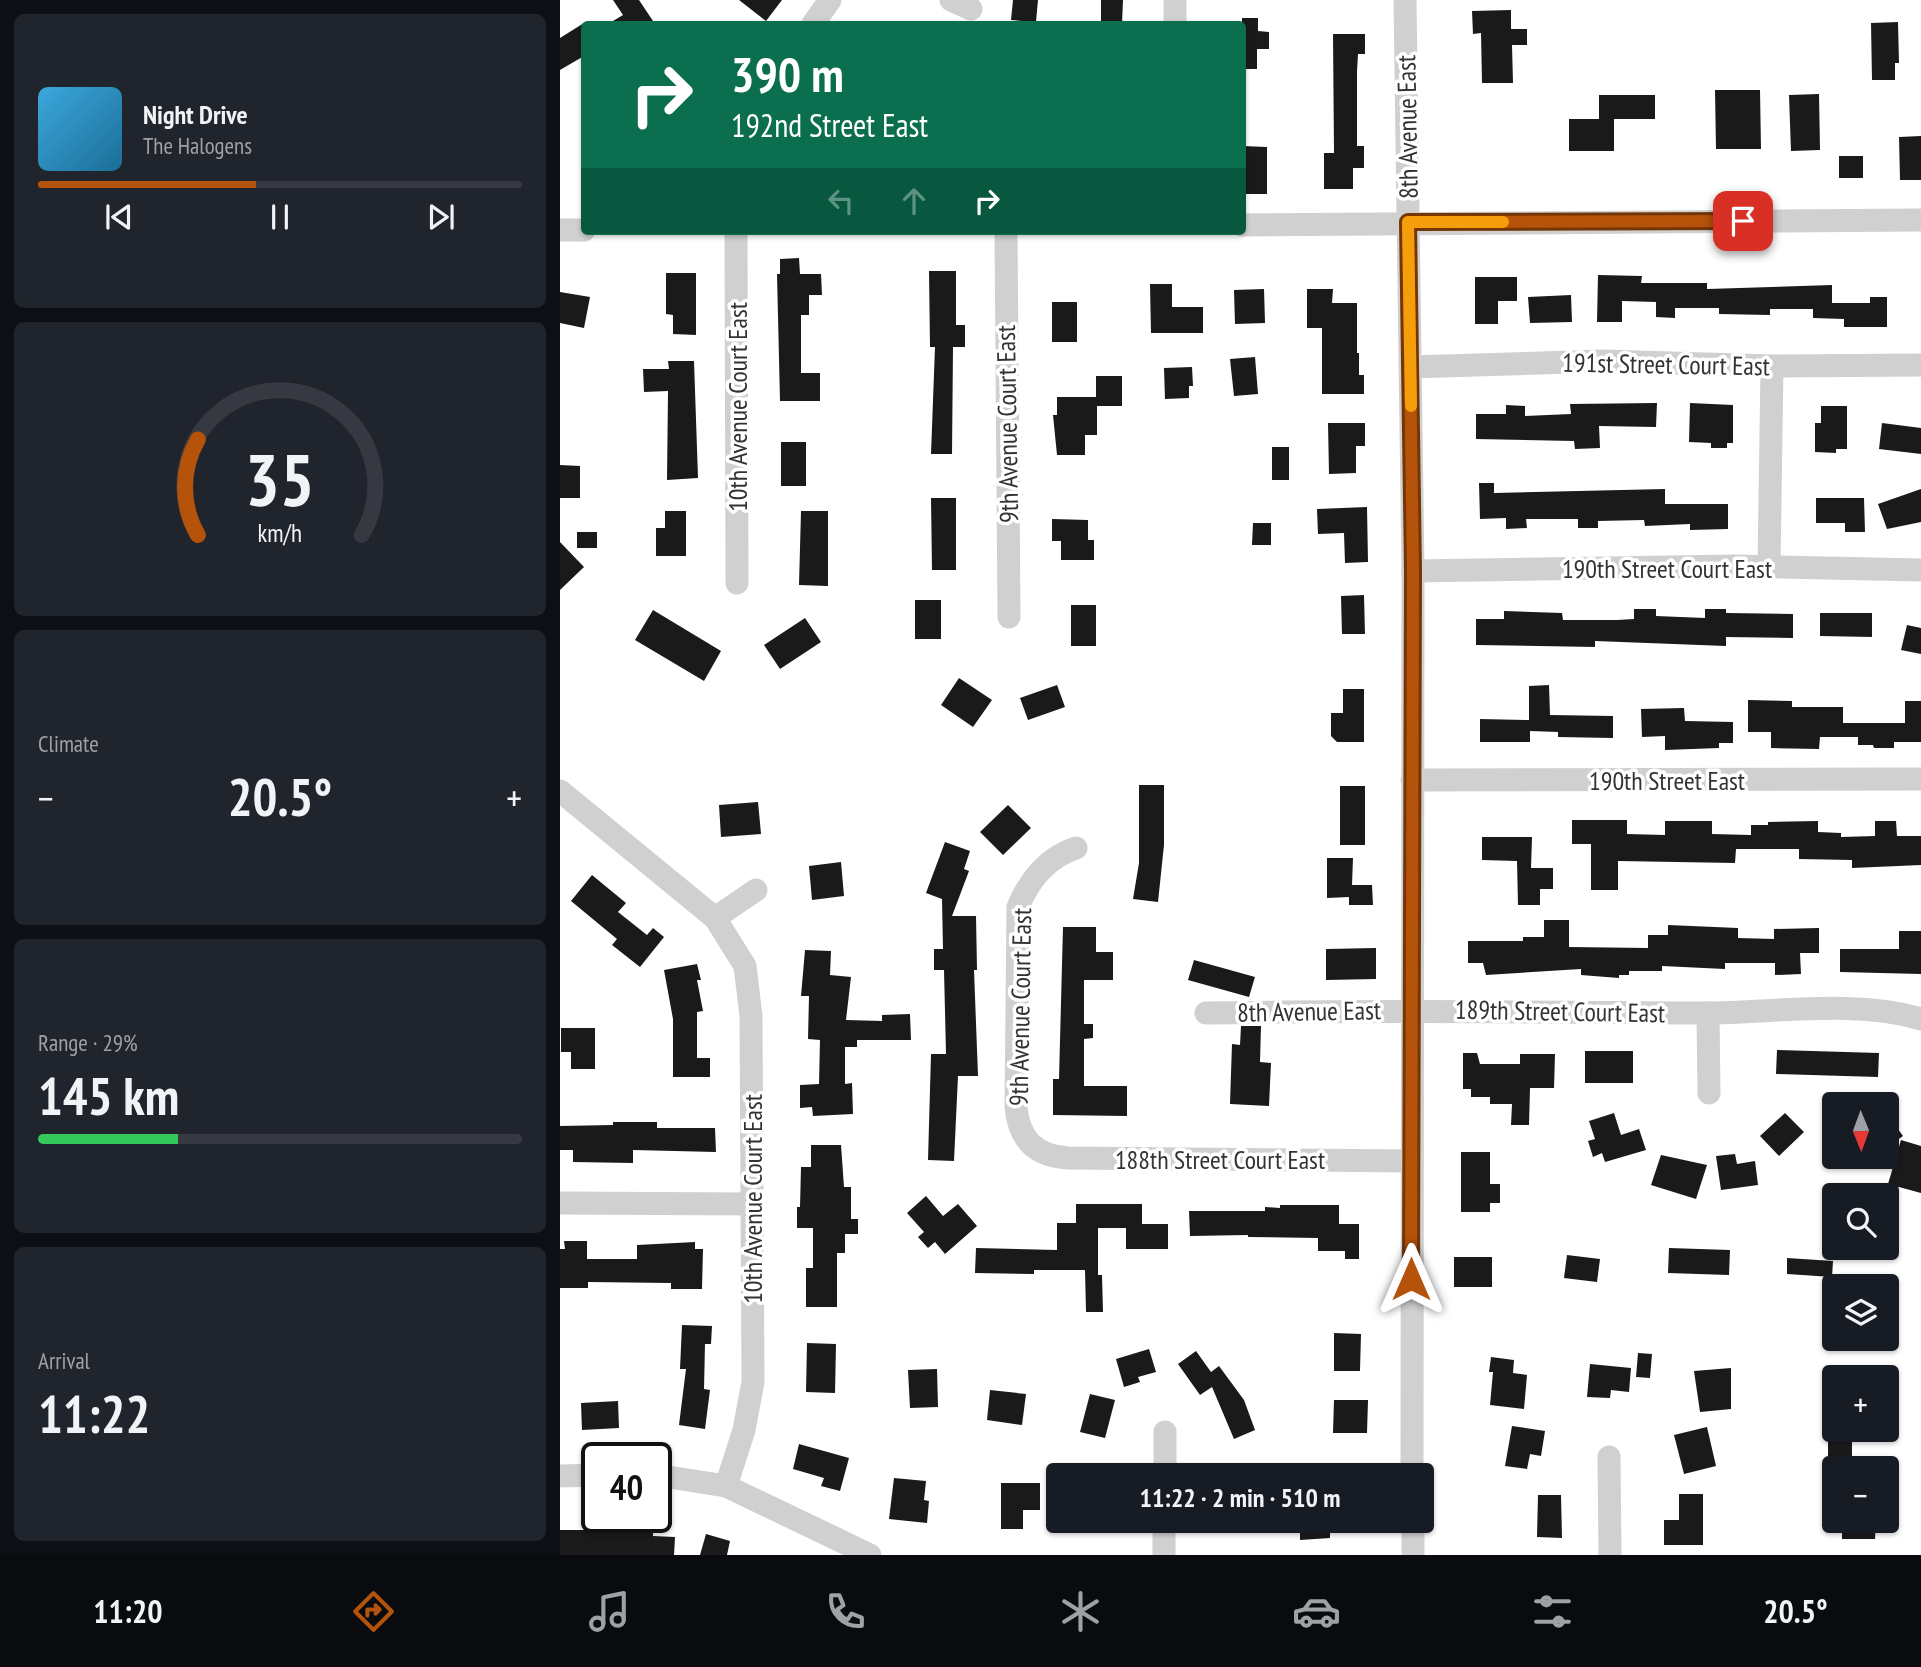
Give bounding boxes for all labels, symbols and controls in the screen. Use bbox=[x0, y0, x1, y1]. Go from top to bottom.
text: 390 m bbox=[731, 42, 844, 106]
icon: right bbox=[616, 49, 707, 140]
street label: 8th Avenue East bbox=[1389, 55, 1425, 199]
text: Night Drive bbox=[143, 98, 248, 131]
text: 192nd Street East bbox=[731, 104, 928, 146]
text: The Halogens bbox=[143, 131, 252, 160]
icon: left bbox=[822, 182, 860, 220]
icon: ahead bbox=[895, 182, 933, 220]
icon: right bbox=[968, 182, 1006, 220]
pin bbox=[1713, 191, 1773, 251]
icon: previous bbox=[100, 198, 138, 236]
icon: pause bbox=[261, 198, 299, 236]
icon: next bbox=[422, 198, 460, 236]
icon: arrive bbox=[1724, 202, 1762, 240]
street label: 10th Avenue Court East bbox=[721, 302, 754, 512]
street label: 9th Avenue Court East bbox=[989, 325, 1025, 523]
street label: 191st Street Court East bbox=[1562, 346, 1770, 382]
text: 35 bbox=[245, 432, 315, 526]
text: km/h bbox=[258, 517, 302, 549]
street label: 190th Street Court East bbox=[1562, 552, 1772, 585]
text: Climate bbox=[38, 729, 99, 758]
text: 20.5° bbox=[228, 763, 332, 830]
street label: 190th Street East bbox=[1589, 764, 1745, 797]
text: − bbox=[38, 773, 54, 822]
text: + bbox=[506, 773, 522, 822]
street label: 9th Avenue Court East bbox=[1002, 908, 1038, 1106]
street label: 8th Avenue East bbox=[1237, 993, 1381, 1029]
street label: 189th Street Court East bbox=[1455, 993, 1665, 1029]
text: Range · 29% bbox=[38, 1028, 138, 1057]
text: 145 km bbox=[38, 1062, 179, 1129]
north arrow bbox=[1822, 1092, 1899, 1169]
map controls bbox=[1822, 1092, 1899, 1533]
street label: 10th Avenue Court East bbox=[736, 1094, 769, 1304]
street label: 188th Street Court East bbox=[1115, 1143, 1325, 1176]
button: search bbox=[1822, 1183, 1899, 1260]
position arrow bbox=[1374, 1242, 1448, 1316]
button: layers bbox=[1822, 1274, 1899, 1351]
text: Arrival bbox=[38, 1346, 90, 1375]
button: + bbox=[1822, 1365, 1899, 1442]
text: 11:22 bbox=[38, 1380, 150, 1447]
speed limit sign: 40 bbox=[581, 1442, 672, 1533]
button: − bbox=[1822, 1456, 1899, 1533]
text: 11:22 · 2 min · 510 m bbox=[1140, 1481, 1340, 1514]
icon: directions bbox=[349, 1587, 398, 1636]
icon: music bbox=[585, 1587, 634, 1636]
icon: phone bbox=[821, 1587, 870, 1636]
icon: climate bbox=[1056, 1587, 1105, 1636]
icon: car bbox=[1292, 1587, 1341, 1636]
icon: filters bbox=[1528, 1587, 1577, 1636]
text: 11:20 bbox=[93, 1590, 163, 1632]
text: 20.5° bbox=[1763, 1590, 1828, 1632]

